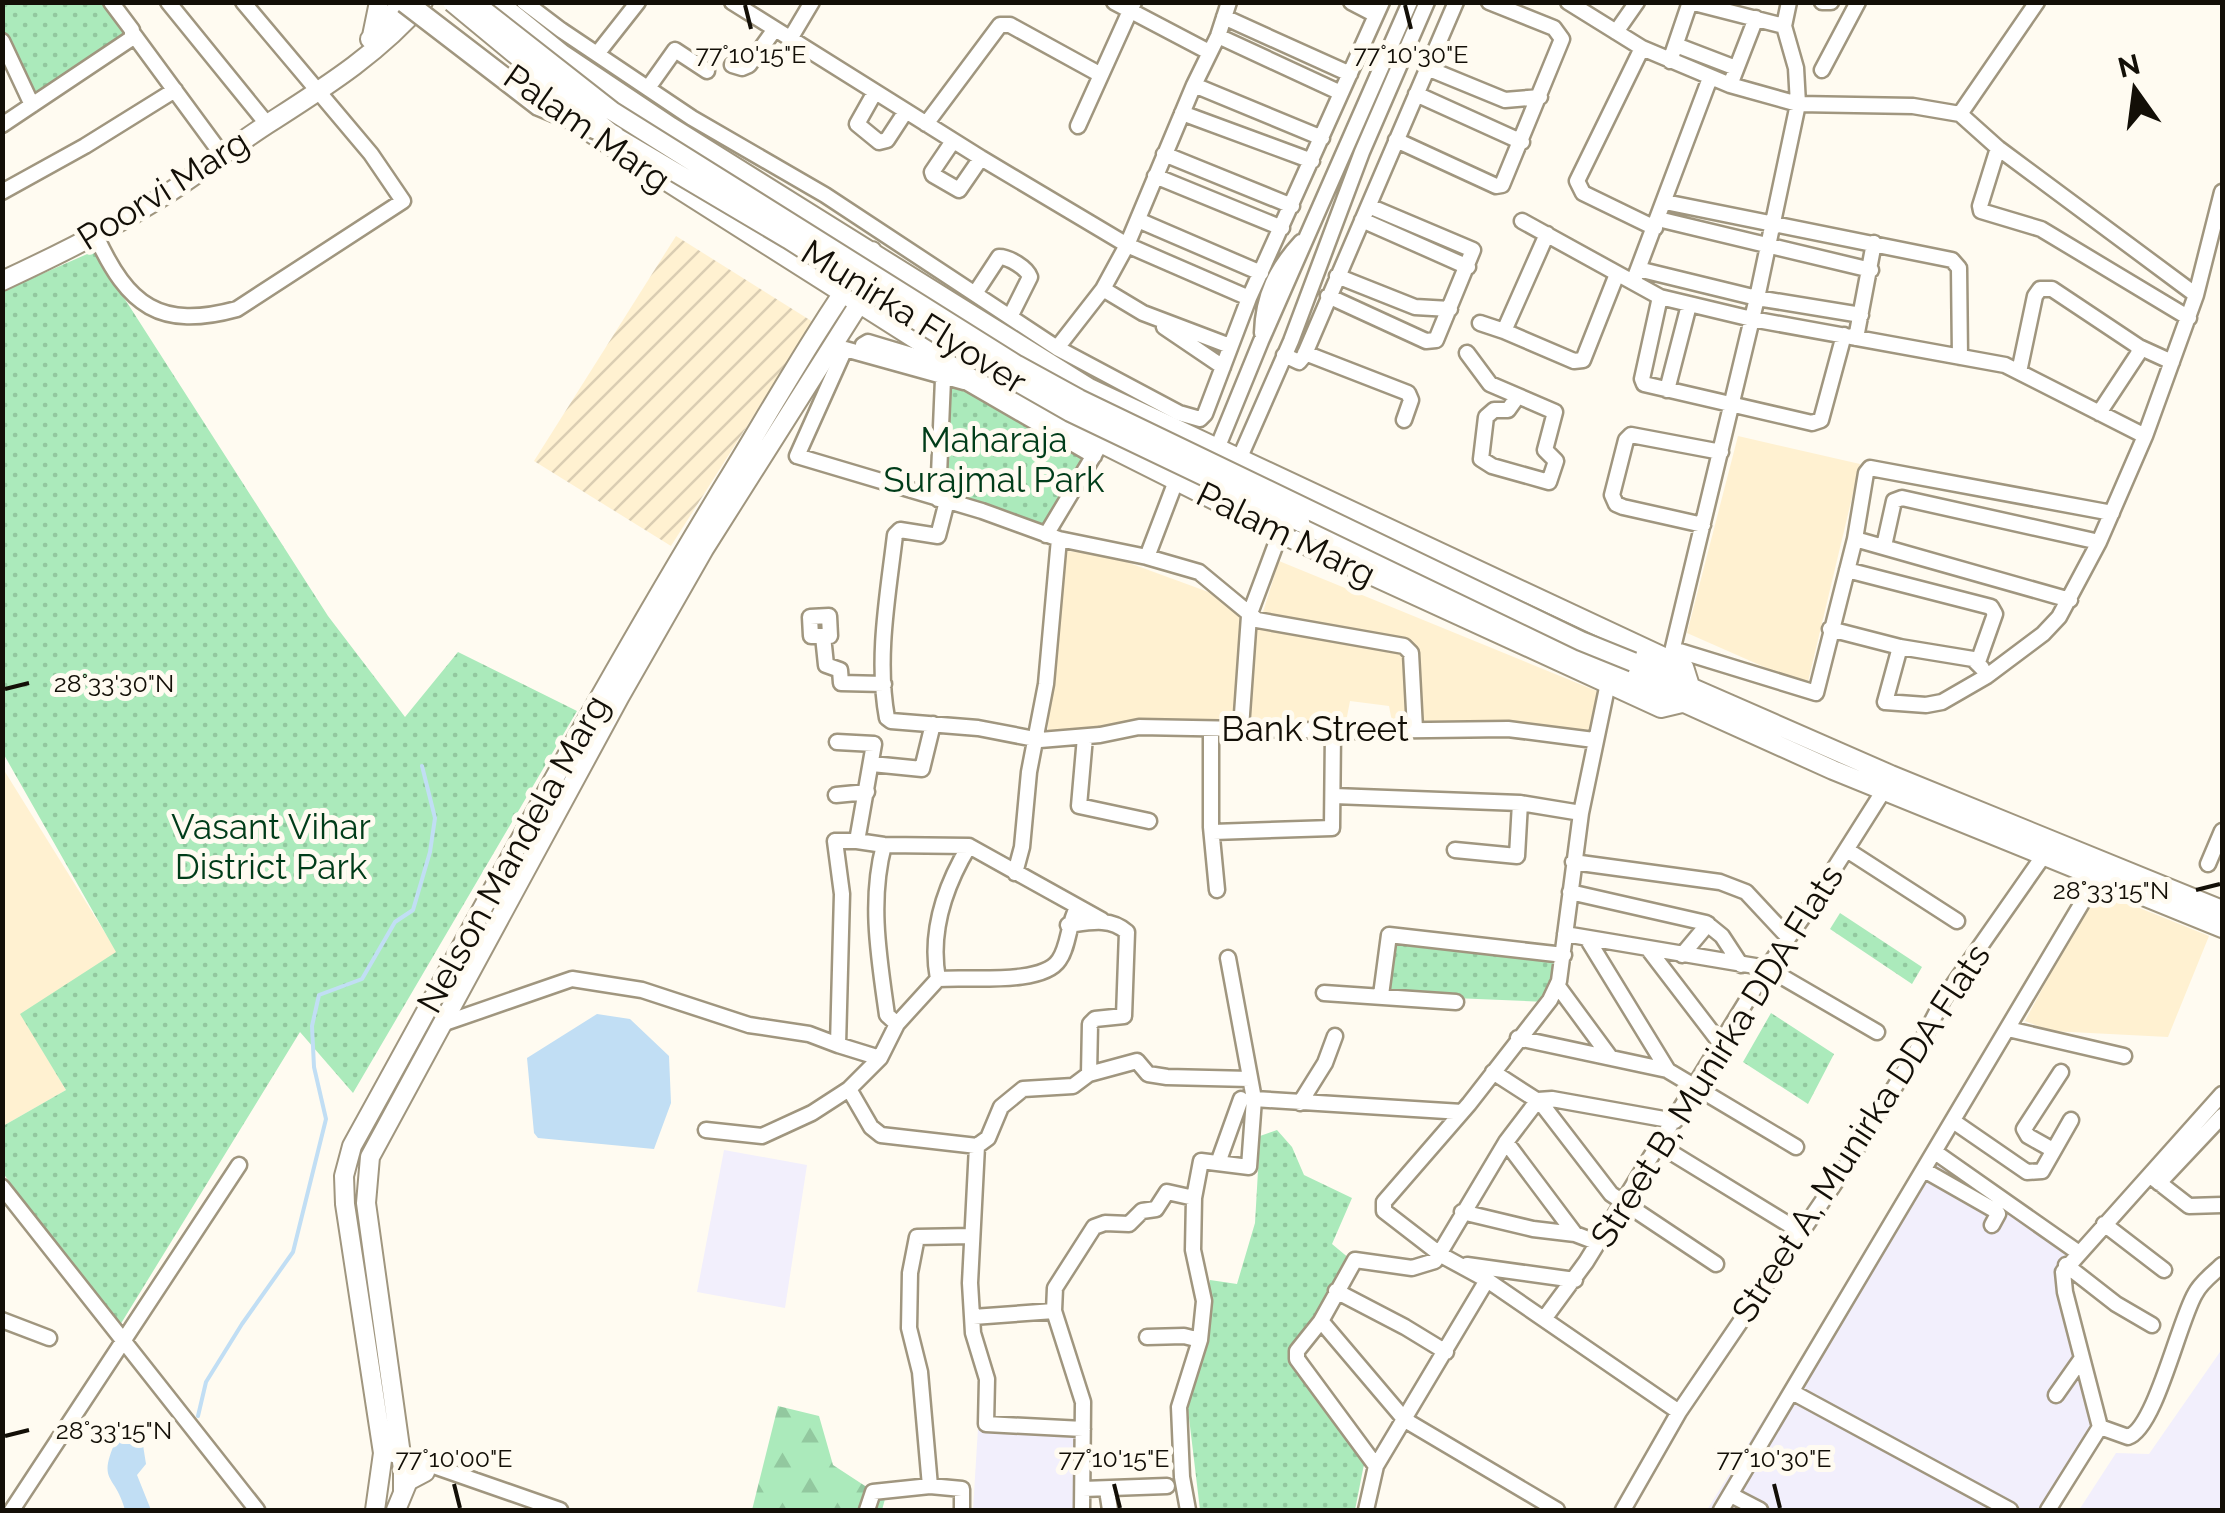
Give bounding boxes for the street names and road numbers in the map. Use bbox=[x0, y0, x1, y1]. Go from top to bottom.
street label: Palam Marg bbox=[496, 55, 678, 200]
street label: Poorvi Marg bbox=[70, 121, 256, 258]
street label: Munirka Flyover bbox=[794, 231, 1034, 402]
street label: Palam Marg bbox=[1190, 473, 1382, 594]
street label: Nelson Mandela Marg bbox=[408, 688, 617, 1020]
street label: Bank Street bbox=[1221, 708, 1409, 749]
street label: Street B, Munirka DDA Flats bbox=[1582, 857, 1851, 1254]
street label: Street A, Munirka DDA Flats bbox=[1723, 936, 1998, 1329]

